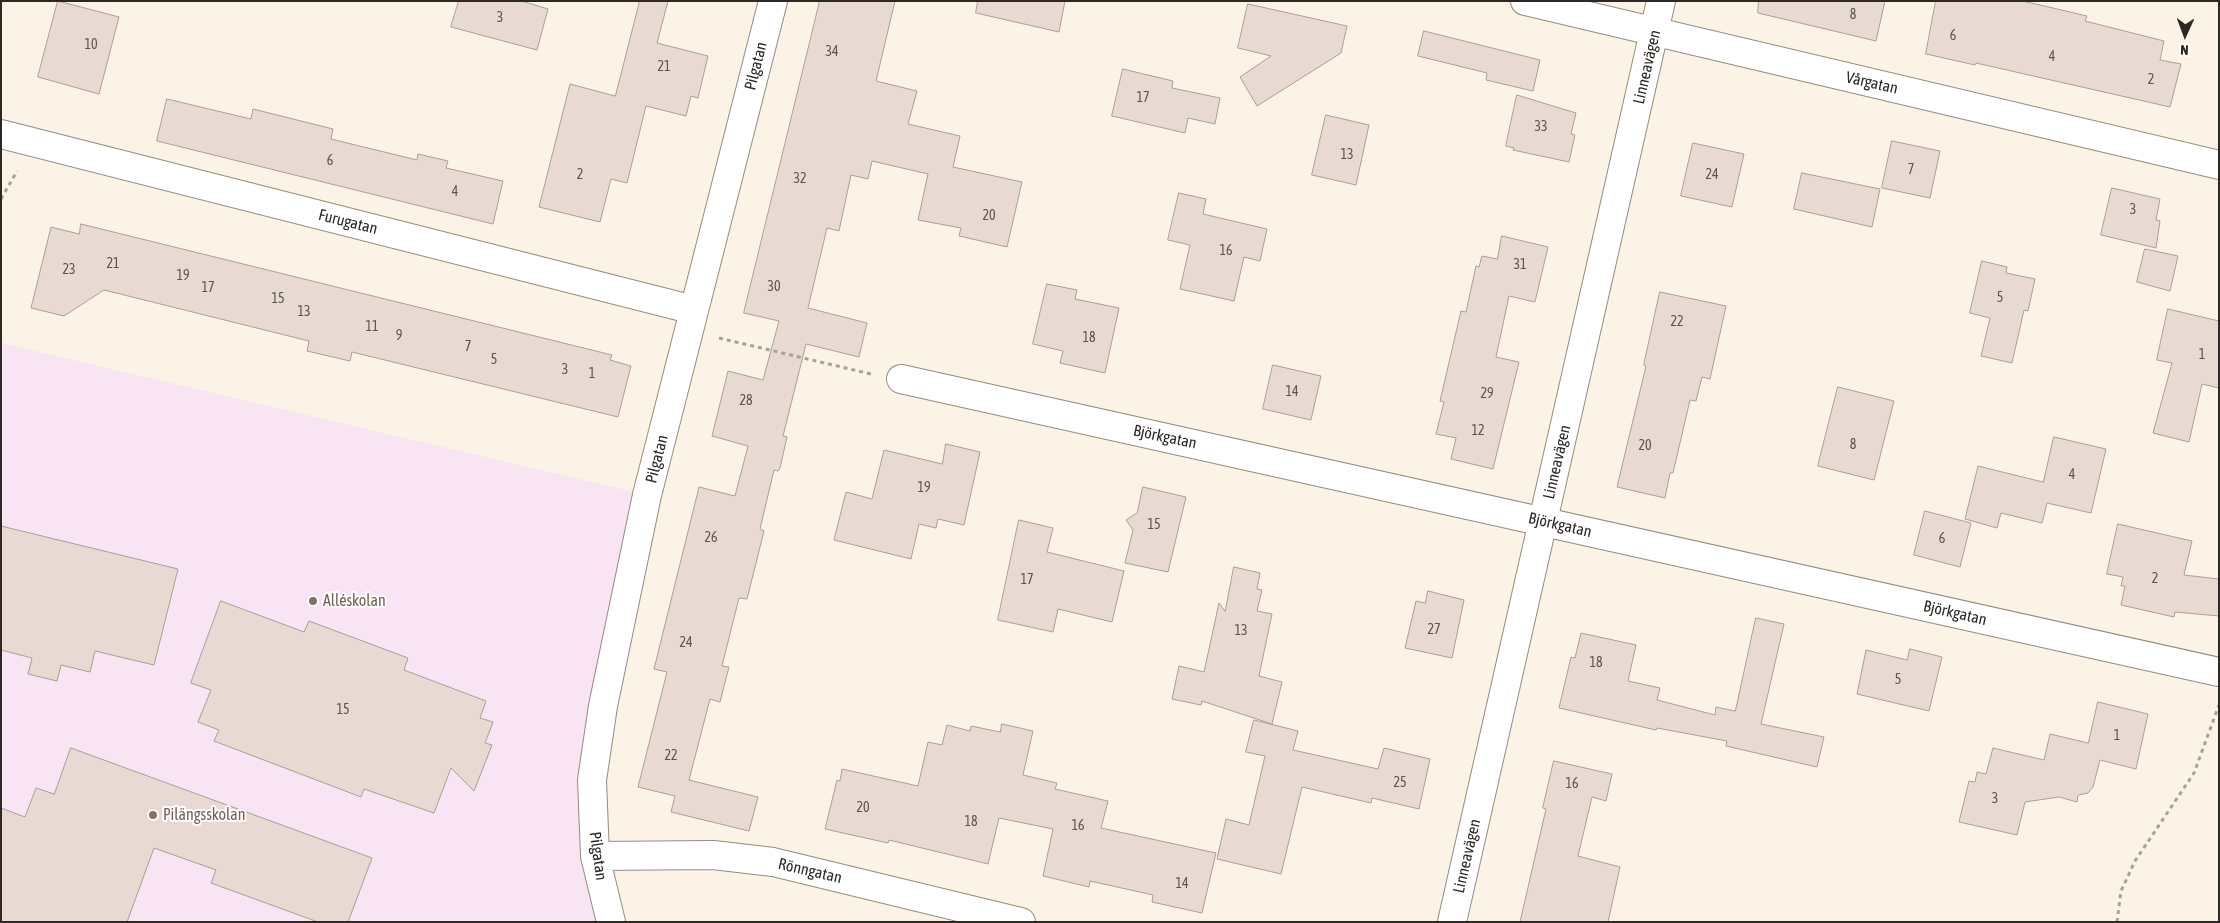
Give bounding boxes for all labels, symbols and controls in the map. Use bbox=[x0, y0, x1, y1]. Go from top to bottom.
house number: 8 bbox=[1850, 7, 1856, 23]
house number: 3 bbox=[497, 10, 503, 26]
north arrow bbox=[2160, 10, 2210, 60]
street label: Linneavägen bbox=[1629, 28, 1665, 106]
house number: 6 bbox=[1950, 28, 1956, 44]
house number: 10 bbox=[84, 37, 98, 53]
street label: Pilgatan bbox=[741, 40, 771, 92]
text: N bbox=[2180, 42, 2189, 58]
house number: 34 bbox=[825, 44, 839, 60]
house number: 4 bbox=[2049, 49, 2055, 65]
house number: 21 bbox=[657, 59, 671, 75]
street label: Vårgatan bbox=[1844, 68, 1900, 98]
house number: 2 bbox=[2148, 72, 2154, 88]
house number: 17 bbox=[1136, 90, 1150, 106]
house number: 33 bbox=[1534, 119, 1548, 135]
house number: 13 bbox=[1340, 147, 1354, 163]
house number: 6 bbox=[327, 153, 333, 169]
house number: 7 bbox=[1908, 162, 1914, 178]
house number: 2 bbox=[577, 167, 583, 183]
house number: 24 bbox=[1705, 167, 1719, 183]
house number: 32 bbox=[793, 171, 807, 187]
house number: 4 bbox=[452, 184, 458, 200]
house number: 3 bbox=[2130, 202, 2136, 218]
street label: Furugatan bbox=[316, 205, 380, 239]
house number: 20 bbox=[982, 208, 996, 224]
house number: 16 bbox=[1219, 243, 1233, 259]
house number: 21 bbox=[106, 256, 120, 272]
house number: 31 bbox=[1513, 257, 1527, 273]
house number: 23 bbox=[62, 262, 76, 278]
house number: 19 bbox=[176, 268, 190, 284]
house number: 30 bbox=[767, 279, 781, 295]
house number: 17 bbox=[201, 280, 215, 296]
house number: 5 bbox=[1997, 290, 2003, 306]
house number: 15 bbox=[271, 291, 285, 307]
house number: 13 bbox=[297, 304, 311, 320]
house number: 22 bbox=[1670, 314, 1684, 330]
house number: 11 bbox=[365, 319, 379, 335]
house number: 9 bbox=[396, 328, 402, 344]
house number: 18 bbox=[1082, 330, 1096, 346]
house number: 7 bbox=[465, 339, 471, 355]
house number: 1 bbox=[2199, 347, 2205, 363]
house number: 5 bbox=[491, 352, 497, 368]
house number: 3 bbox=[562, 362, 568, 378]
house number: 1 bbox=[589, 366, 595, 382]
house number: 14 bbox=[1285, 384, 1299, 400]
house number: 29 bbox=[1480, 386, 1494, 402]
house number: 28 bbox=[739, 393, 753, 409]
street label: Björkgatan bbox=[1132, 421, 1198, 453]
house number: 12 bbox=[1471, 423, 1485, 439]
street label: Linneavägen bbox=[1539, 423, 1575, 501]
street label: Pilgatan bbox=[642, 433, 672, 485]
house number: 8 bbox=[1850, 437, 1856, 453]
house number: 20 bbox=[1638, 438, 1652, 454]
house number: 4 bbox=[2069, 467, 2075, 483]
house number: 19 bbox=[917, 480, 931, 496]
street label: Björkgatan bbox=[1526, 508, 1594, 542]
house number: 15 bbox=[1147, 517, 1161, 533]
house number: 26 bbox=[704, 530, 718, 546]
house number: 6 bbox=[1939, 531, 1945, 547]
house number: 2 bbox=[2152, 571, 2158, 587]
house number: 17 bbox=[1020, 572, 1034, 588]
place label: Alléskolan bbox=[323, 591, 386, 611]
marker: Alléskolan bbox=[307, 595, 319, 607]
street label: Björkgatan bbox=[1921, 596, 1989, 630]
house number: 27 bbox=[1427, 622, 1441, 638]
house number: 13 bbox=[1234, 623, 1248, 639]
house number: 24 bbox=[679, 635, 693, 651]
house number: 18 bbox=[1589, 655, 1603, 671]
house number: 5 bbox=[1895, 672, 1901, 688]
house number: 15 bbox=[336, 702, 350, 718]
house number: 1 bbox=[2114, 728, 2120, 744]
house number: 22 bbox=[664, 748, 678, 764]
house number: 25 bbox=[1393, 775, 1407, 791]
house number: 16 bbox=[1565, 776, 1579, 792]
house number: 3 bbox=[1992, 791, 1998, 807]
house number: 20 bbox=[856, 800, 870, 816]
place label: Pilängsskolan bbox=[163, 805, 245, 825]
marker: Pilängsskolan bbox=[147, 809, 159, 821]
house number: 18 bbox=[964, 814, 978, 830]
street label: Linneavägen bbox=[1449, 817, 1485, 895]
house number: 16 bbox=[1071, 818, 1085, 834]
street label: Pilgatan bbox=[585, 830, 611, 882]
street label: Rönngatan bbox=[776, 854, 844, 888]
house number: 14 bbox=[1175, 876, 1189, 892]

